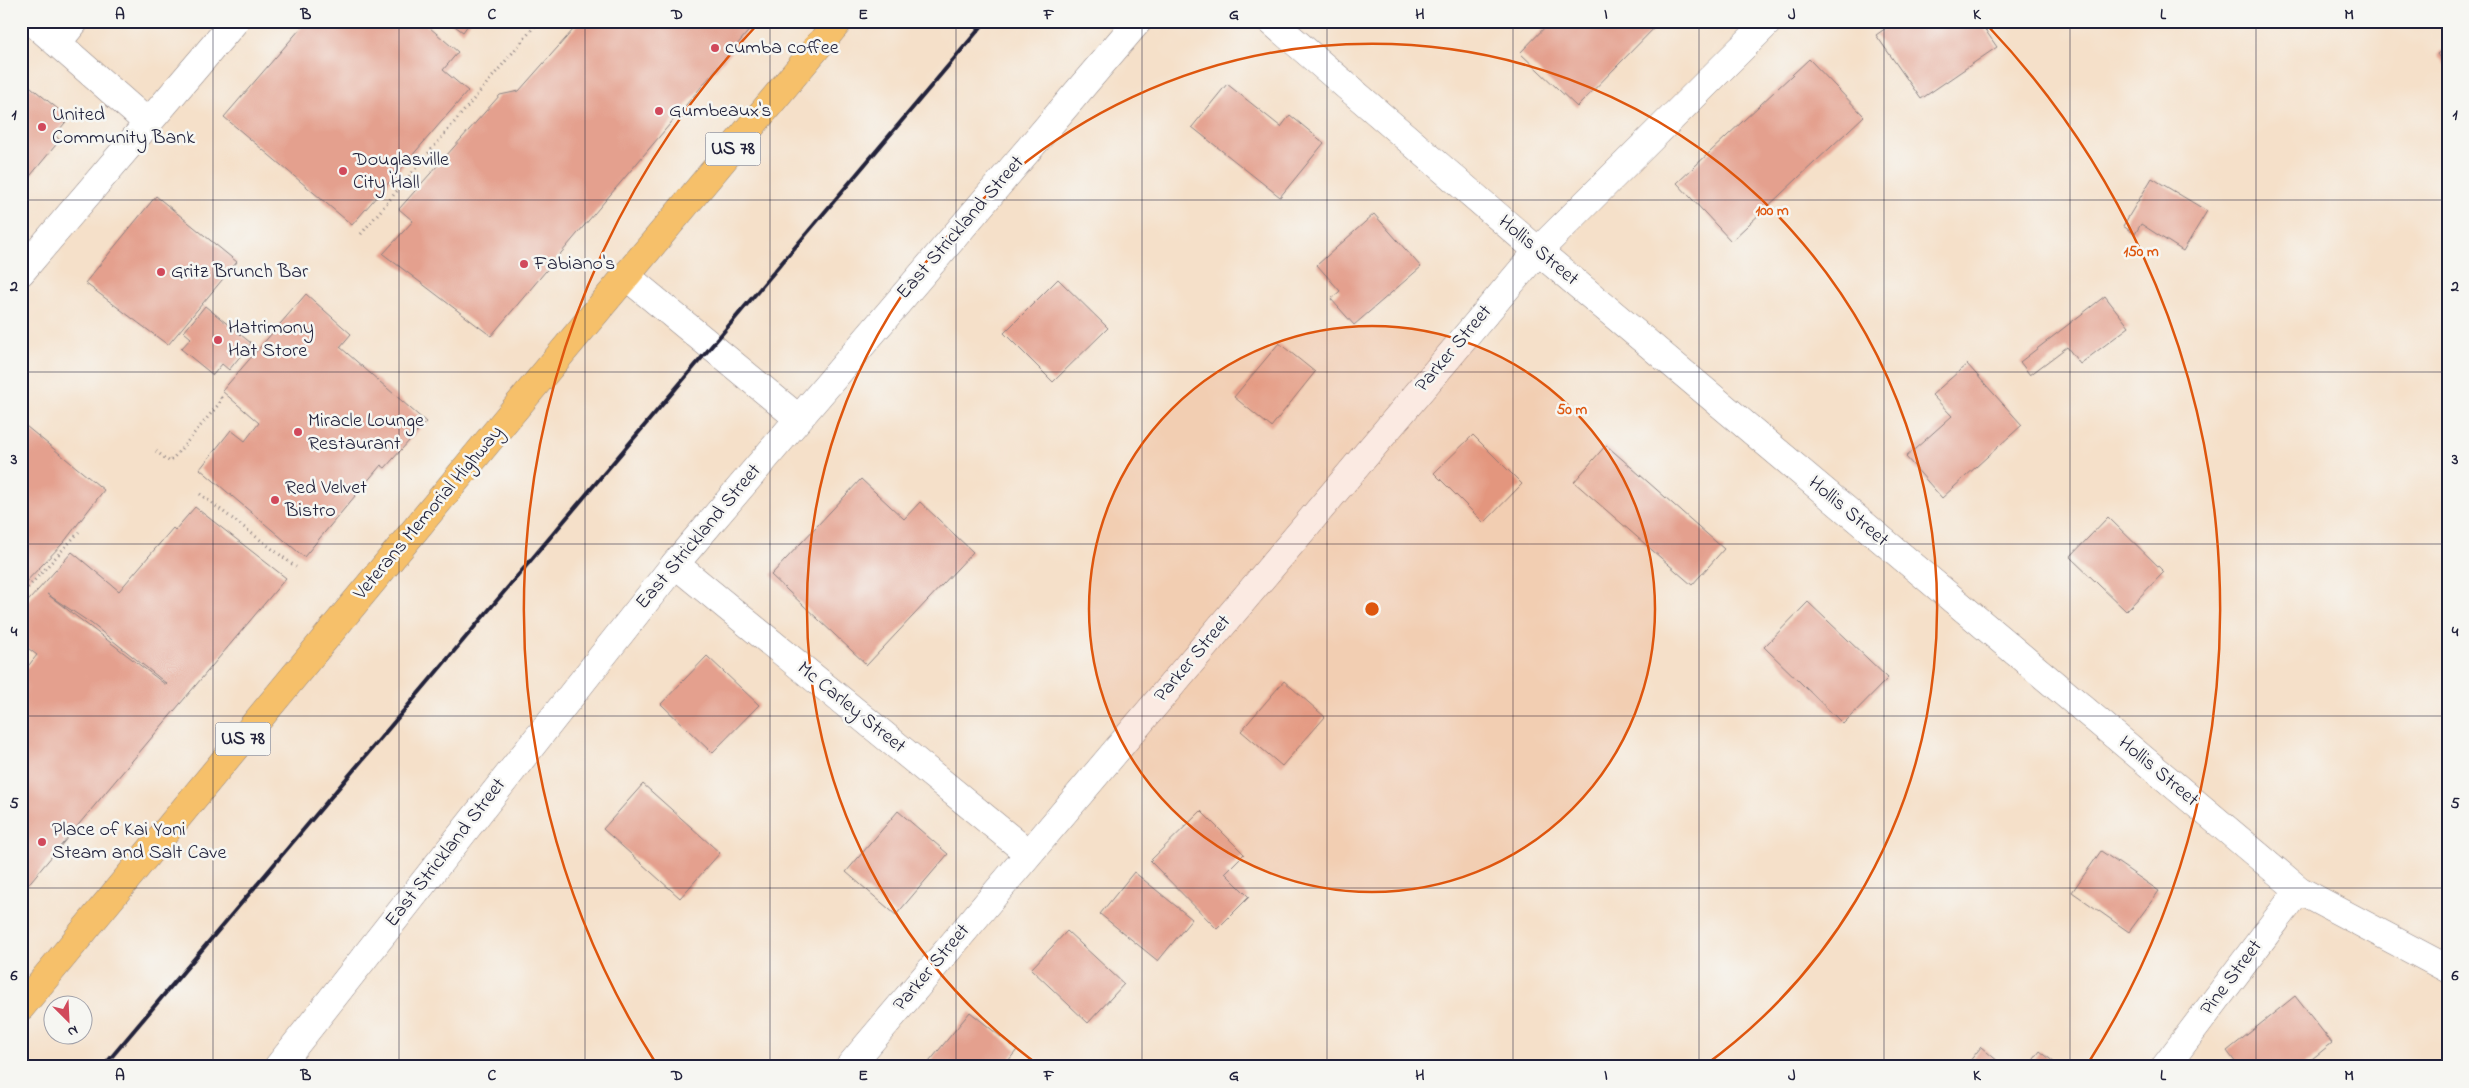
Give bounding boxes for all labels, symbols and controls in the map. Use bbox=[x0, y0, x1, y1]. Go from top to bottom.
text: A bbox=[115, 3, 125, 27]
text: B bbox=[300, 3, 312, 27]
text: C bbox=[488, 3, 497, 27]
text: D bbox=[670, 3, 683, 27]
text: E bbox=[858, 3, 868, 27]
text: F bbox=[1043, 3, 1055, 27]
text: G bbox=[1229, 3, 1239, 27]
text: H bbox=[1415, 3, 1425, 27]
text: I bbox=[1604, 3, 1608, 27]
text: J bbox=[1788, 3, 1796, 27]
text: K bbox=[1973, 3, 1982, 27]
text: L bbox=[2160, 3, 2167, 27]
text: M bbox=[2344, 3, 2354, 27]
place label: cumba coffee bbox=[725, 34, 839, 63]
marker: cumba coffee bbox=[709, 42, 721, 54]
place label: Gumbeaux's bbox=[669, 97, 771, 126]
place label: United Community Bank bbox=[52, 101, 195, 153]
text: 1 bbox=[11, 103, 17, 127]
text: 1 bbox=[2452, 103, 2458, 127]
marker: Gumbeaux's bbox=[653, 105, 665, 117]
marker: United Community Bank bbox=[36, 121, 48, 133]
road number: US 78 bbox=[706, 132, 760, 166]
place label: Douglasville City Hall bbox=[352, 146, 449, 198]
street label: East Strickland Street bbox=[890, 149, 1032, 306]
marker: Douglasville City Hall bbox=[337, 165, 349, 177]
text: 100 m bbox=[1755, 200, 1789, 222]
street label: Hollis Street bbox=[1491, 209, 1585, 294]
text: 150 m bbox=[2123, 241, 2159, 263]
place label: Fabiano's bbox=[533, 250, 615, 279]
place label: Gritz Brunch Bar bbox=[171, 258, 309, 287]
marker: Fabiano's bbox=[518, 258, 530, 270]
marker: Gritz Brunch Bar bbox=[155, 266, 167, 278]
text: 2 bbox=[9, 275, 18, 299]
text: 2 bbox=[2450, 275, 2459, 299]
street label: Parker Street bbox=[1409, 299, 1500, 399]
place label: Hatrimony Hat Store bbox=[228, 314, 314, 366]
marker: Hatrimony Hat Store bbox=[212, 334, 224, 346]
text: 50 m bbox=[1557, 399, 1588, 421]
place label: Miracle Lounge Restaurant bbox=[308, 407, 424, 459]
street label: Veterans Memorial Highway bbox=[347, 419, 512, 608]
marker: Miracle Lounge Restaurant bbox=[292, 426, 304, 438]
text: 3 bbox=[10, 448, 18, 472]
text: 3 bbox=[2451, 448, 2459, 472]
street label: East Strickland Street bbox=[629, 458, 769, 616]
street label: Hollis Street bbox=[1801, 470, 1895, 555]
place label: Red Velvet Bistro bbox=[284, 474, 367, 526]
marker: Red Velvet Bistro bbox=[269, 494, 281, 506]
centre of rings bbox=[1363, 600, 1381, 618]
street label: Parker Street bbox=[1148, 609, 1239, 709]
text: 4 bbox=[10, 620, 18, 644]
text: 4 bbox=[2451, 620, 2459, 644]
street label: Mc Carley Street bbox=[790, 655, 912, 761]
road number: US 78 bbox=[216, 722, 270, 756]
street label: Hollis Street bbox=[2111, 730, 2205, 815]
street label: East Strickland Street bbox=[378, 772, 514, 934]
text: 5 bbox=[9, 792, 19, 816]
text: 5 bbox=[2450, 792, 2460, 816]
place label: Place of Kai Yoni Steam and Salt Cave bbox=[52, 816, 227, 868]
marker: Place of Kai Yoni Steam and Salt Cave bbox=[36, 836, 48, 848]
street label: Parker Street bbox=[887, 918, 978, 1018]
street label: Pine Street bbox=[2194, 934, 2270, 1022]
text: 6 bbox=[9, 964, 18, 988]
text: 6 bbox=[2450, 964, 2459, 988]
north arrow bbox=[42, 996, 92, 1046]
text: N bbox=[64, 1019, 81, 1042]
text: A bbox=[115, 1064, 125, 1088]
text: B bbox=[300, 1064, 312, 1088]
text: C bbox=[488, 1064, 497, 1088]
text: D bbox=[670, 1064, 683, 1088]
text: E bbox=[858, 1064, 868, 1088]
text: F bbox=[1043, 1064, 1055, 1088]
text: G bbox=[1229, 1064, 1239, 1088]
text: H bbox=[1415, 1064, 1425, 1088]
text: I bbox=[1604, 1064, 1608, 1088]
text: J bbox=[1788, 1064, 1796, 1088]
text: K bbox=[1973, 1064, 1982, 1088]
text: L bbox=[2160, 1064, 2167, 1088]
text: M bbox=[2344, 1064, 2354, 1088]

